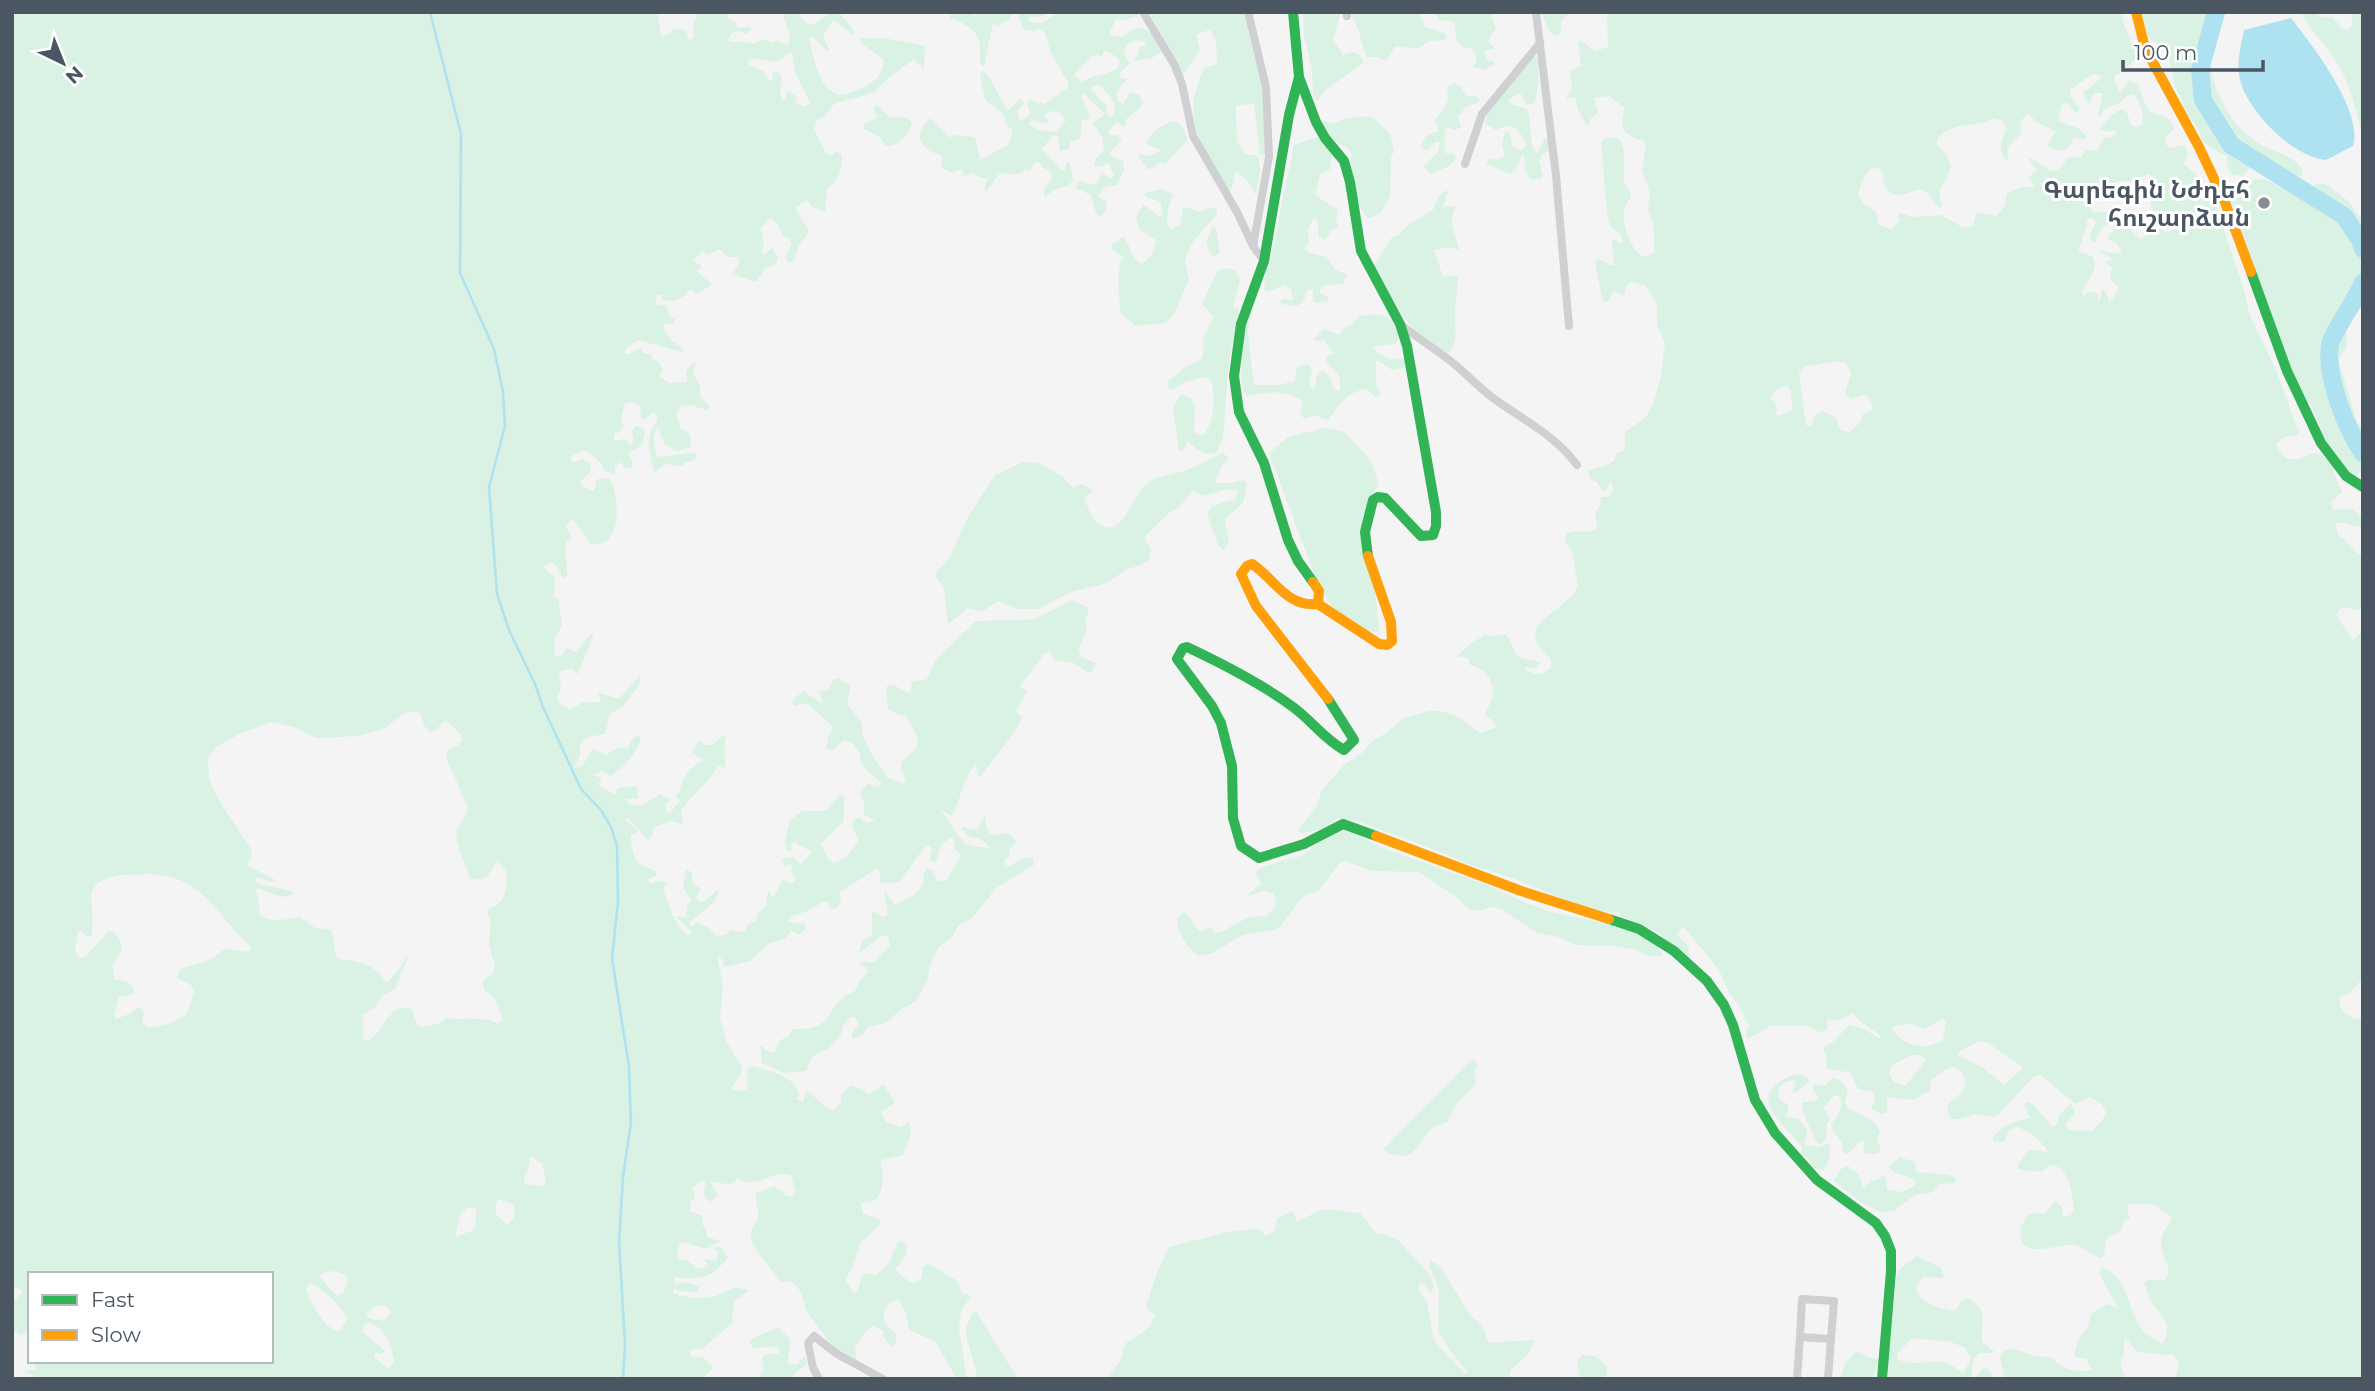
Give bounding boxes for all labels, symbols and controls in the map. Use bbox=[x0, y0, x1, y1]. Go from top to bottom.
north arrow bbox=[28, 28, 98, 98]
scale bar bbox=[2123, 28, 2263, 72]
text: 100 m bbox=[2134, 40, 2197, 65]
text: N bbox=[61, 61, 88, 89]
place label: Գարեգին Նժդեհ հուշարձան bbox=[2044, 175, 2250, 232]
marker: Գարեգին Նժդեհ հուշարձան bbox=[2256, 195, 2272, 211]
legend bbox=[28, 1272, 273, 1363]
text: Fast bbox=[91, 1287, 135, 1312]
text: Slow bbox=[91, 1322, 141, 1347]

